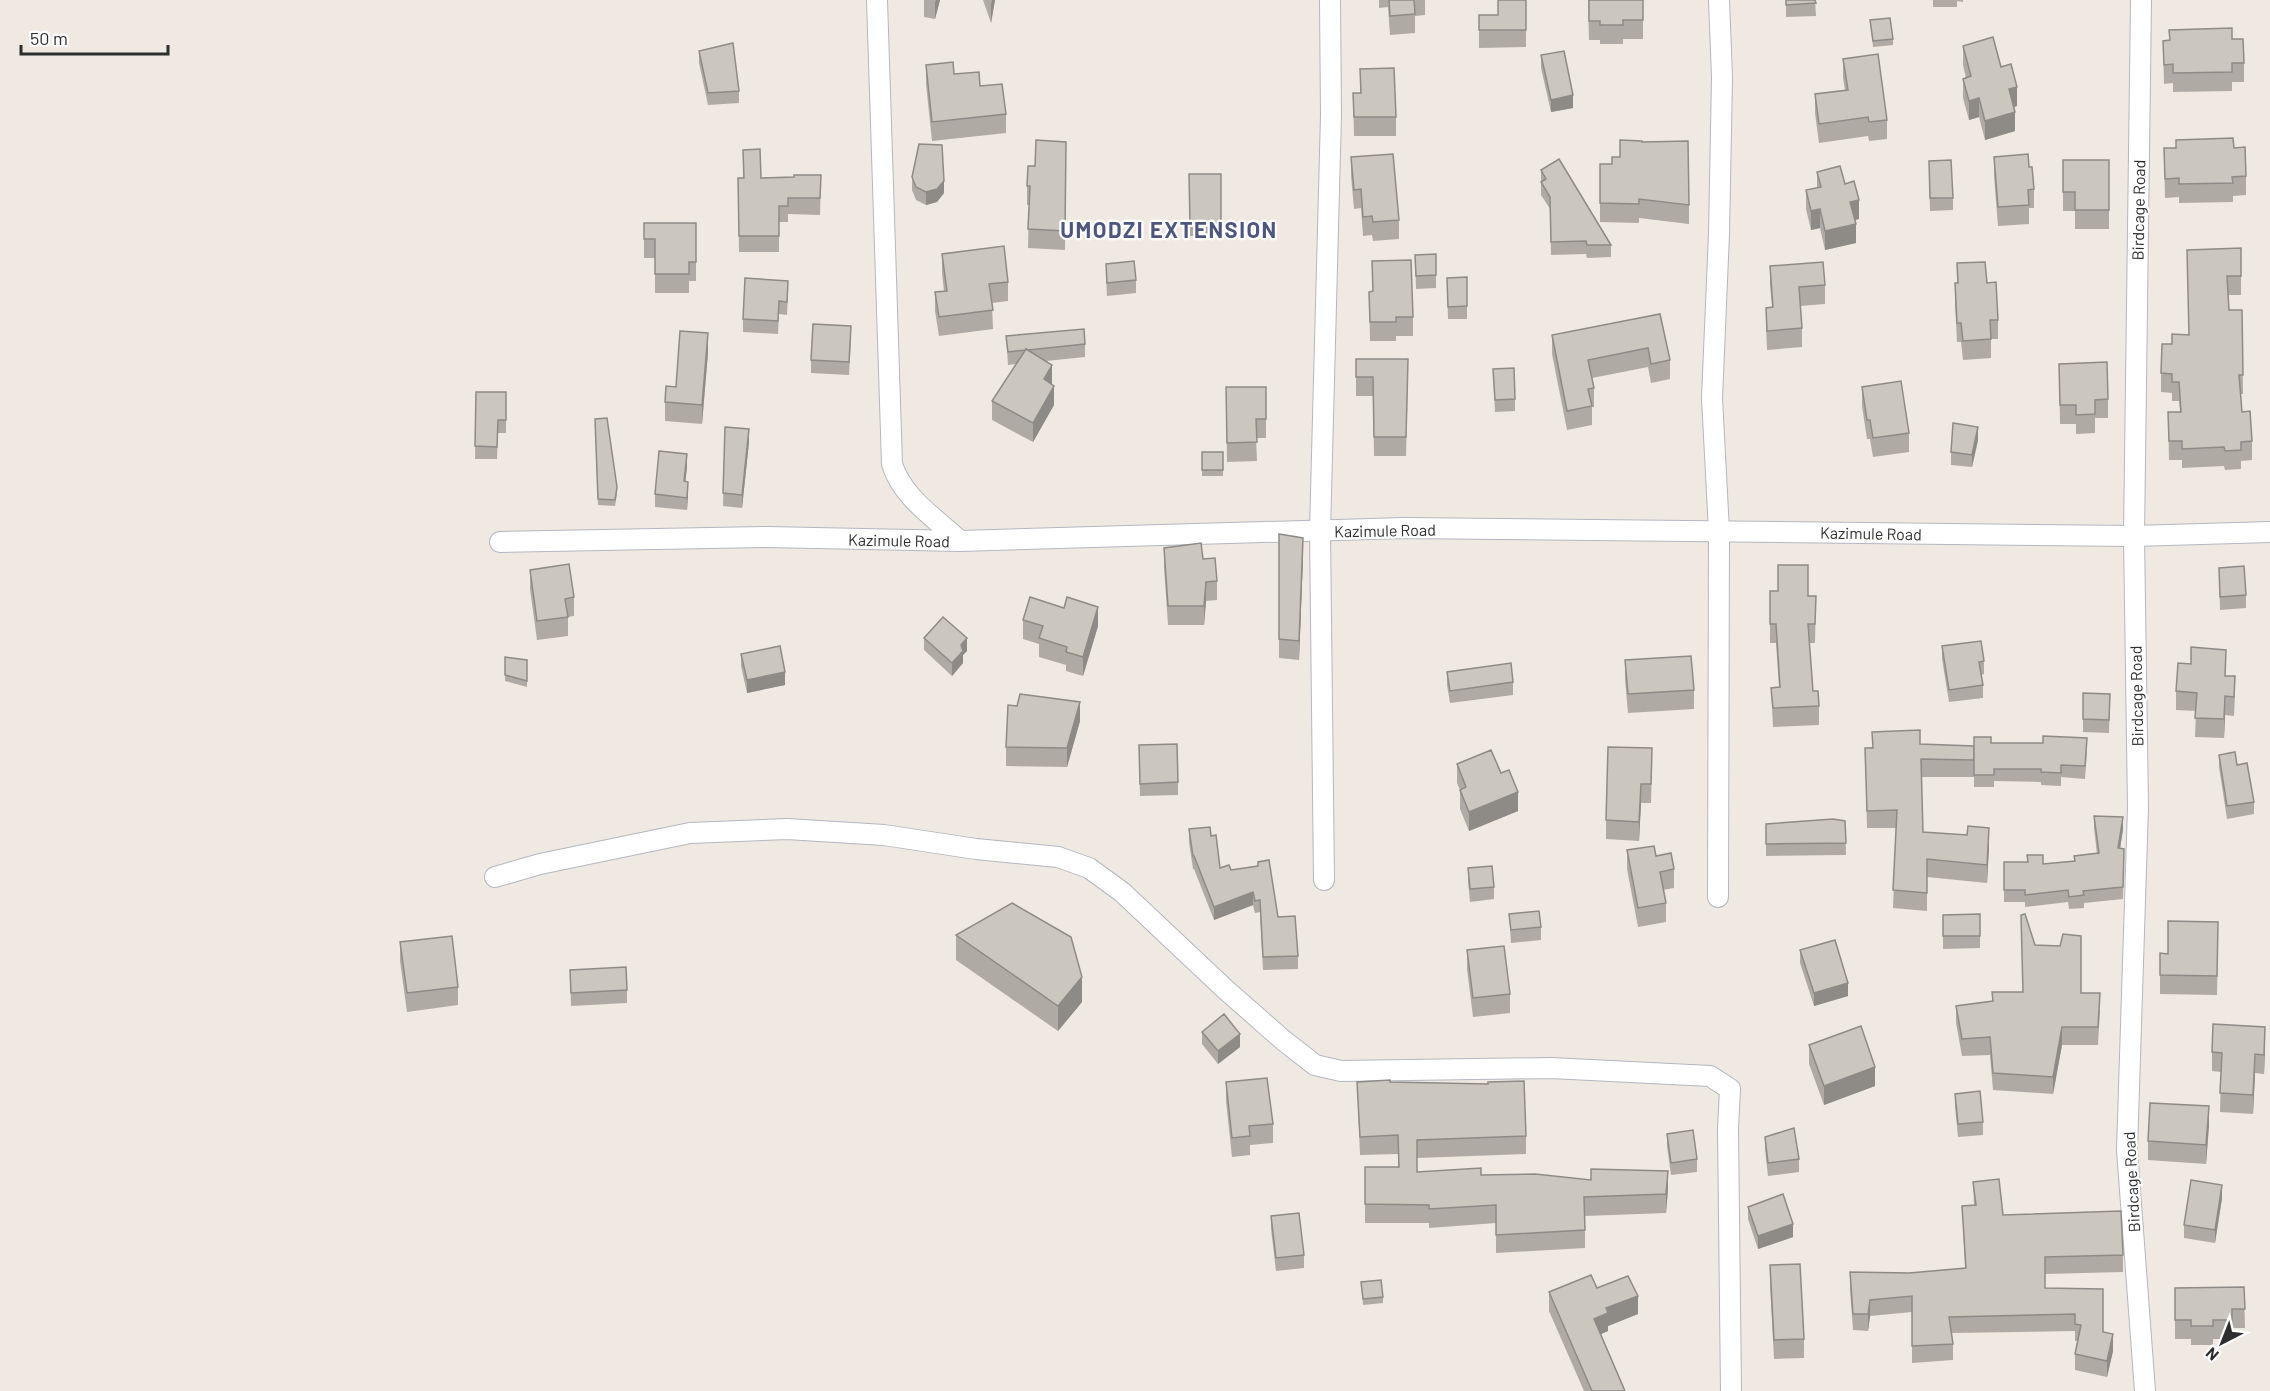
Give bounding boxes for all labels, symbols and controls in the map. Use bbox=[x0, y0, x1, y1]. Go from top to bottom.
scale bar bbox=[21, 18, 168, 56]
text: 50 m bbox=[30, 27, 68, 49]
street label: Birdcage Road bbox=[2128, 159, 2148, 261]
district label: UMODZI EXTENSION bbox=[1060, 216, 1278, 242]
street label: Kazimule Road bbox=[1334, 520, 1436, 540]
street label: Kazimule Road bbox=[1820, 523, 1922, 543]
street label: Kazimule Road bbox=[848, 530, 950, 550]
street label: Birdcage Road bbox=[2126, 645, 2146, 747]
street label: Birdcage Road bbox=[2119, 1131, 2143, 1233]
north arrow bbox=[2192, 1313, 2252, 1373]
text: N bbox=[2201, 1344, 2222, 1365]

